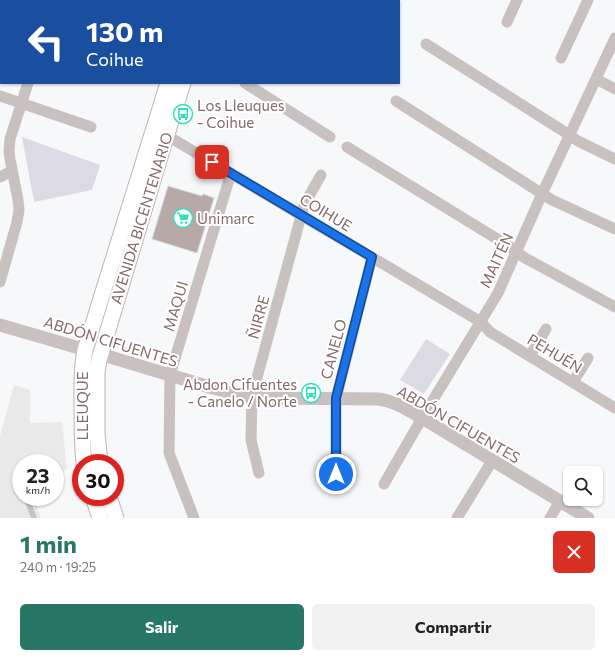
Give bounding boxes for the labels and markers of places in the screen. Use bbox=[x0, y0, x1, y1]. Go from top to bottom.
place label: Los Lleuques - Coihue bbox=[197, 96, 285, 131]
bus stop icon: Los Lleuques - Coihue bbox=[172, 103, 194, 125]
pin bbox=[195, 145, 229, 179]
supermarket icon: Unimarc bbox=[172, 207, 194, 229]
place label: Unimarc bbox=[197, 209, 255, 227]
place label: Abdon Cifuentes - Canelo / Norte bbox=[183, 375, 297, 410]
bus stop icon: Abdon Cifuentes - Canelo / Norte bbox=[300, 382, 322, 404]

